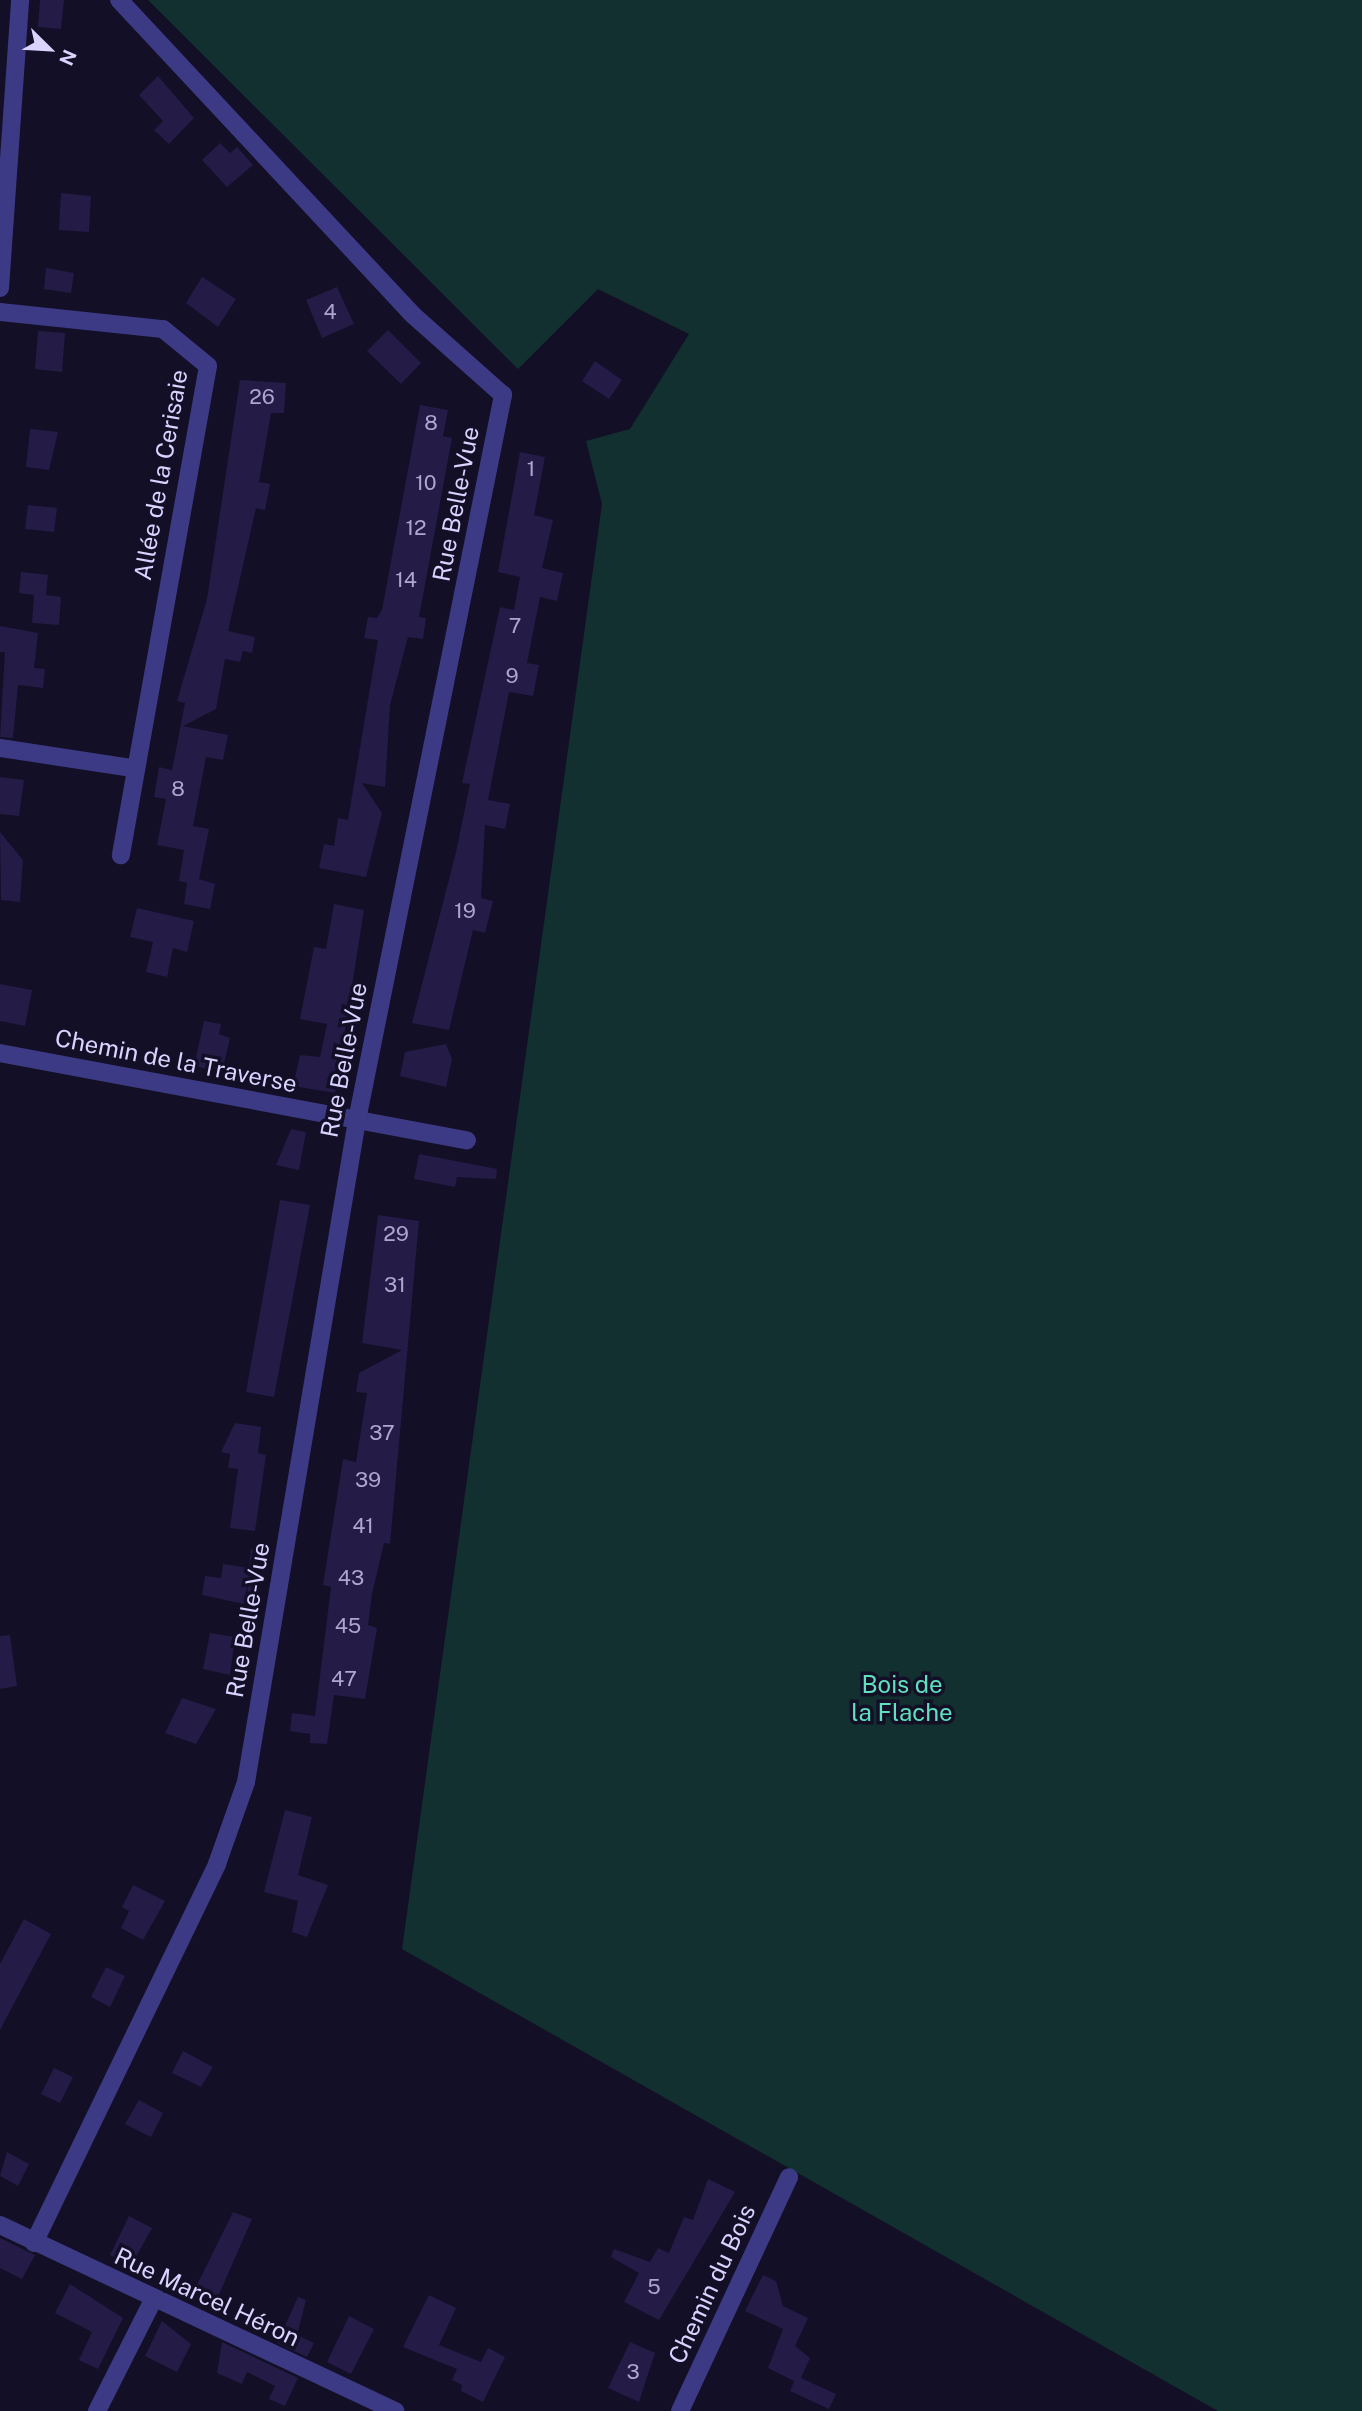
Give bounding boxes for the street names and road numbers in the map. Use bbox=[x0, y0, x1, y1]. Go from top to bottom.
street label: Allée de la Cerisaie bbox=[128, 367, 194, 583]
street label: Rue Belle-Vue bbox=[427, 424, 485, 584]
street label: Rue Belle-Vue bbox=[315, 980, 373, 1140]
street label: Chemin de la Traverse bbox=[52, 1023, 300, 1099]
street label: Rue Belle-Vue bbox=[220, 1540, 276, 1700]
street label: Chemin du Bois bbox=[663, 2200, 761, 2368]
street label: Rue Marcel Héron bbox=[110, 2241, 304, 2353]

